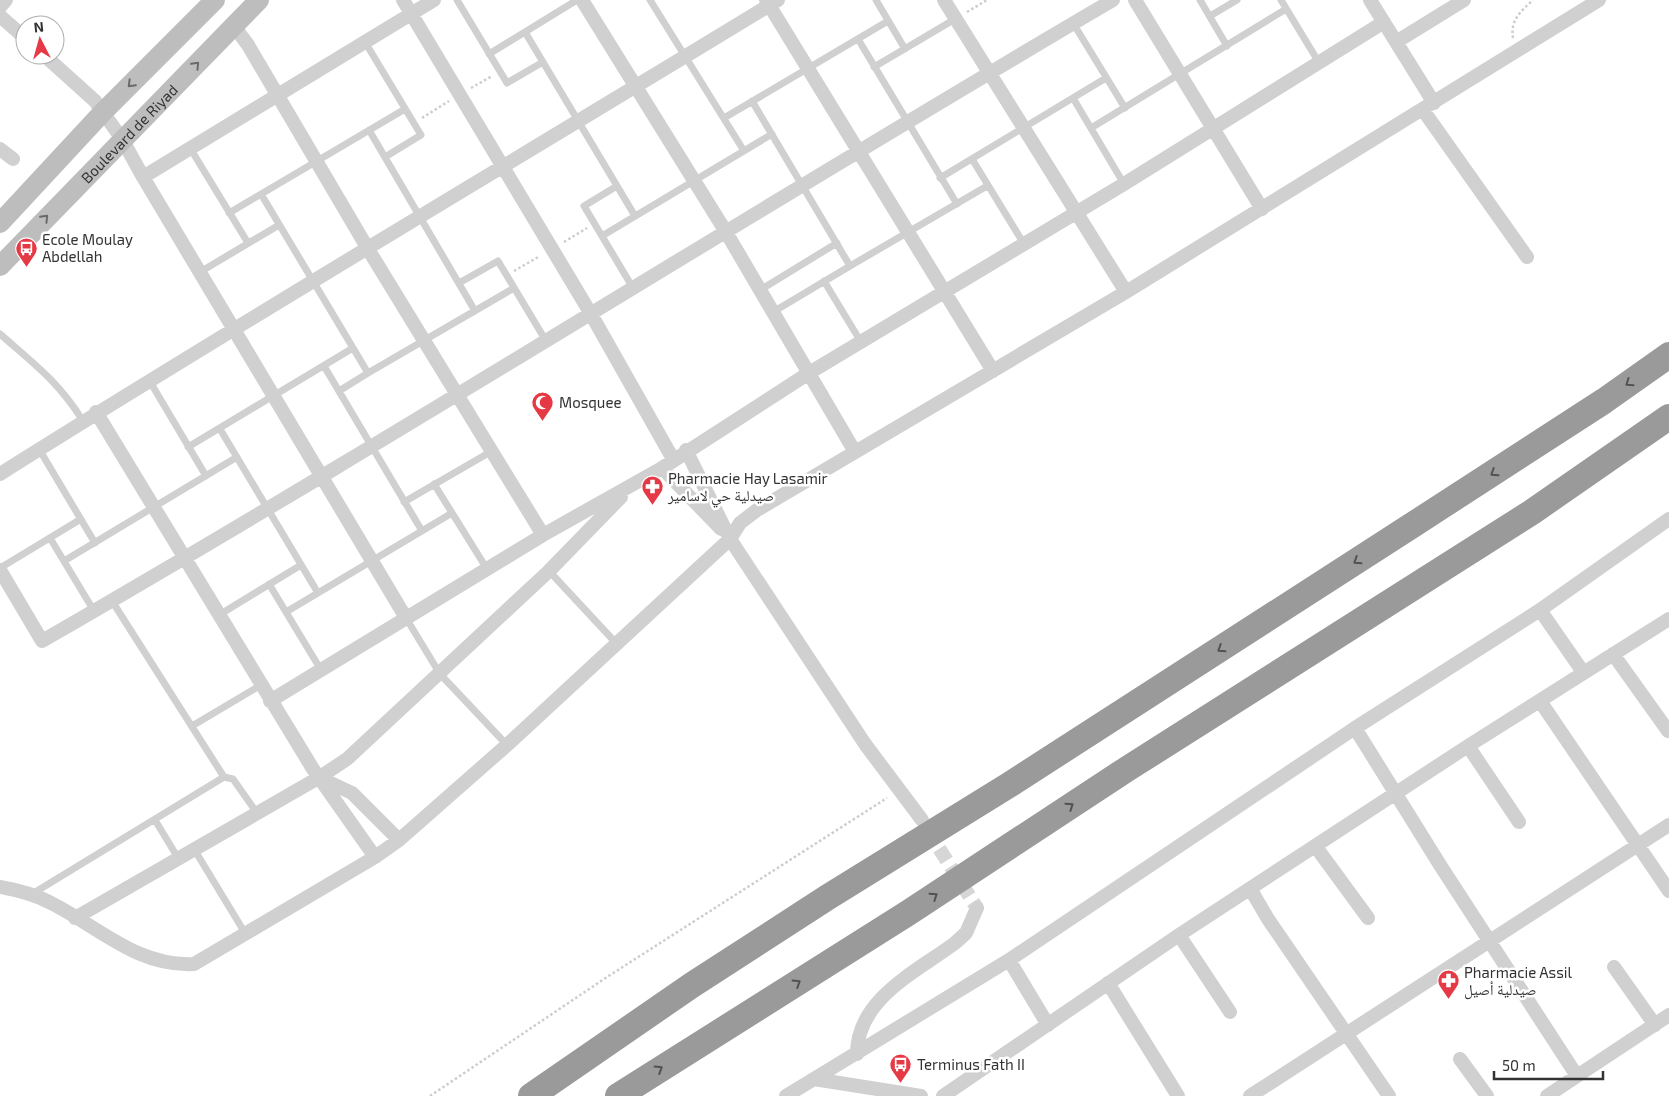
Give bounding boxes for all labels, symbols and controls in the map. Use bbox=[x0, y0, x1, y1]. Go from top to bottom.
north arrow bbox=[15, 15, 65, 65]
text: N bbox=[33, 18, 45, 36]
one-way arrow bbox=[190, 61, 199, 70]
one-way arrow bbox=[128, 79, 137, 88]
street label: Boulevard de Riyad bbox=[77, 80, 181, 187]
one-way arrow bbox=[39, 214, 48, 223]
place label: Ecole Moulay Abdellah bbox=[42, 230, 133, 265]
bus stop icon: Ecole Moulay Abdellah bbox=[14, 236, 38, 267]
one-way arrow bbox=[1625, 377, 1635, 386]
mosque icon: Mosquee bbox=[531, 390, 555, 421]
place label: Mosquee bbox=[559, 393, 622, 411]
one-way arrow bbox=[1490, 466, 1499, 476]
place label: Pharmacie Hay Lasamir صيدلية حي لاسامير bbox=[667, 469, 828, 508]
pharmacy icon: Pharmacie Hay Lasamir صيدلية حي لاسامير bbox=[640, 475, 664, 506]
one-way arrow bbox=[1354, 555, 1363, 564]
one-way arrow bbox=[1217, 643, 1226, 652]
one-way arrow bbox=[1064, 803, 1073, 812]
one-way arrow bbox=[928, 893, 938, 902]
place label: Pharmacie Assil صيدلية أصيل bbox=[1464, 963, 1573, 1000]
pharmacy icon: Pharmacie Assil صيدلية أصيل bbox=[1436, 969, 1460, 1000]
one-way arrow bbox=[791, 980, 800, 989]
scale bar bbox=[1494, 1048, 1603, 1080]
bus stop icon: Terminus Fath II bbox=[889, 1052, 913, 1083]
place label: Terminus Fath II bbox=[917, 1055, 1025, 1073]
text: 50 m bbox=[1502, 1056, 1536, 1074]
one-way arrow bbox=[653, 1066, 663, 1075]

